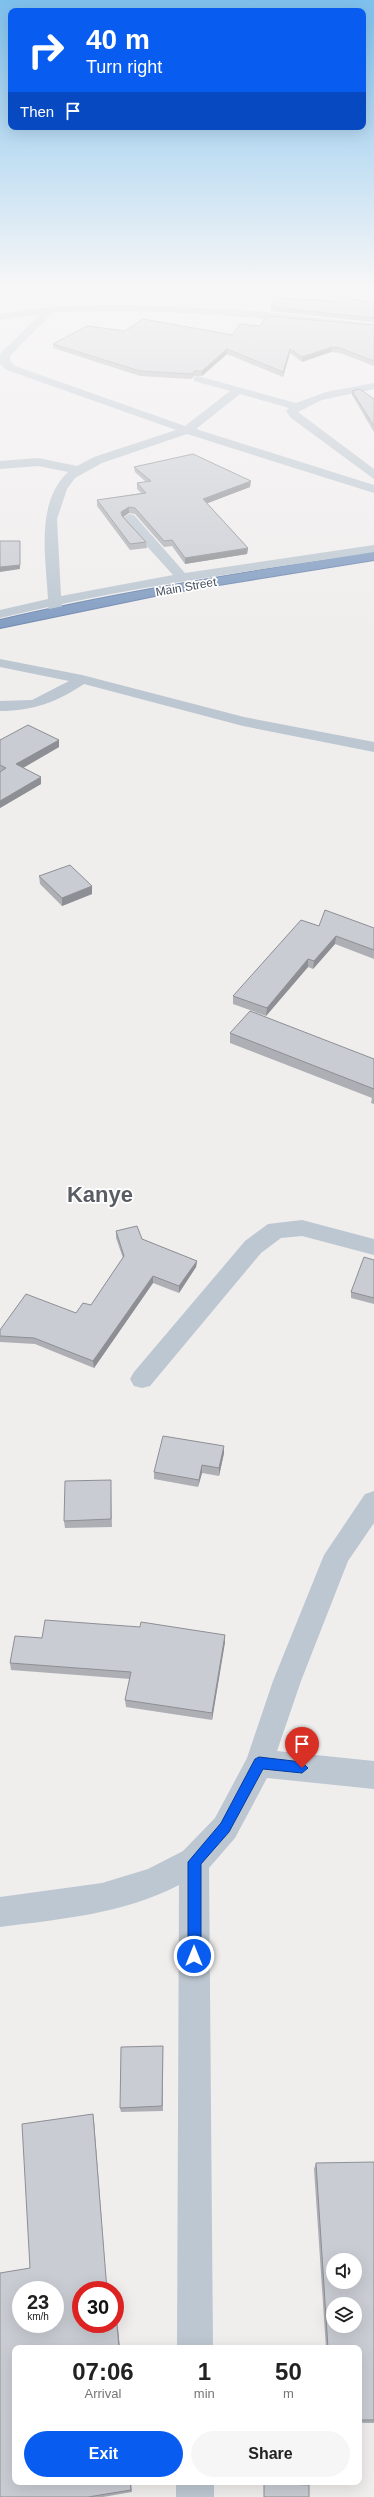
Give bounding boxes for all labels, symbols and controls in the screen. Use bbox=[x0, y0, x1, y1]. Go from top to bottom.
icon: right bbox=[20, 24, 72, 76]
text: 40 m bbox=[86, 24, 150, 55]
text: Turn right bbox=[86, 57, 162, 77]
icon: arrive bbox=[62, 100, 84, 122]
text: Then bbox=[20, 103, 54, 120]
street label: Main Street bbox=[155, 575, 218, 599]
district label: Kanye bbox=[67, 1182, 133, 1207]
pin bbox=[285, 1727, 319, 1768]
icon: arrive bbox=[291, 1733, 313, 1755]
position arrow bbox=[173, 1935, 215, 1977]
map controls bbox=[326, 2253, 362, 2333]
button: sound bbox=[326, 2253, 362, 2289]
speed limit sign: 30 bbox=[72, 2281, 124, 2333]
text: 23 bbox=[27, 2291, 49, 2313]
button: layers bbox=[326, 2297, 362, 2333]
text: km/h bbox=[27, 2311, 49, 2322]
text: 07:06 bbox=[72, 2358, 134, 2385]
text: 1 bbox=[198, 2358, 211, 2385]
text: 50 bbox=[275, 2358, 302, 2385]
text: Arrival bbox=[85, 2386, 121, 2401]
text: min bbox=[194, 2386, 215, 2401]
text: m bbox=[283, 2386, 294, 2401]
button: Exit bbox=[24, 2431, 183, 2477]
button: Share bbox=[191, 2431, 350, 2477]

